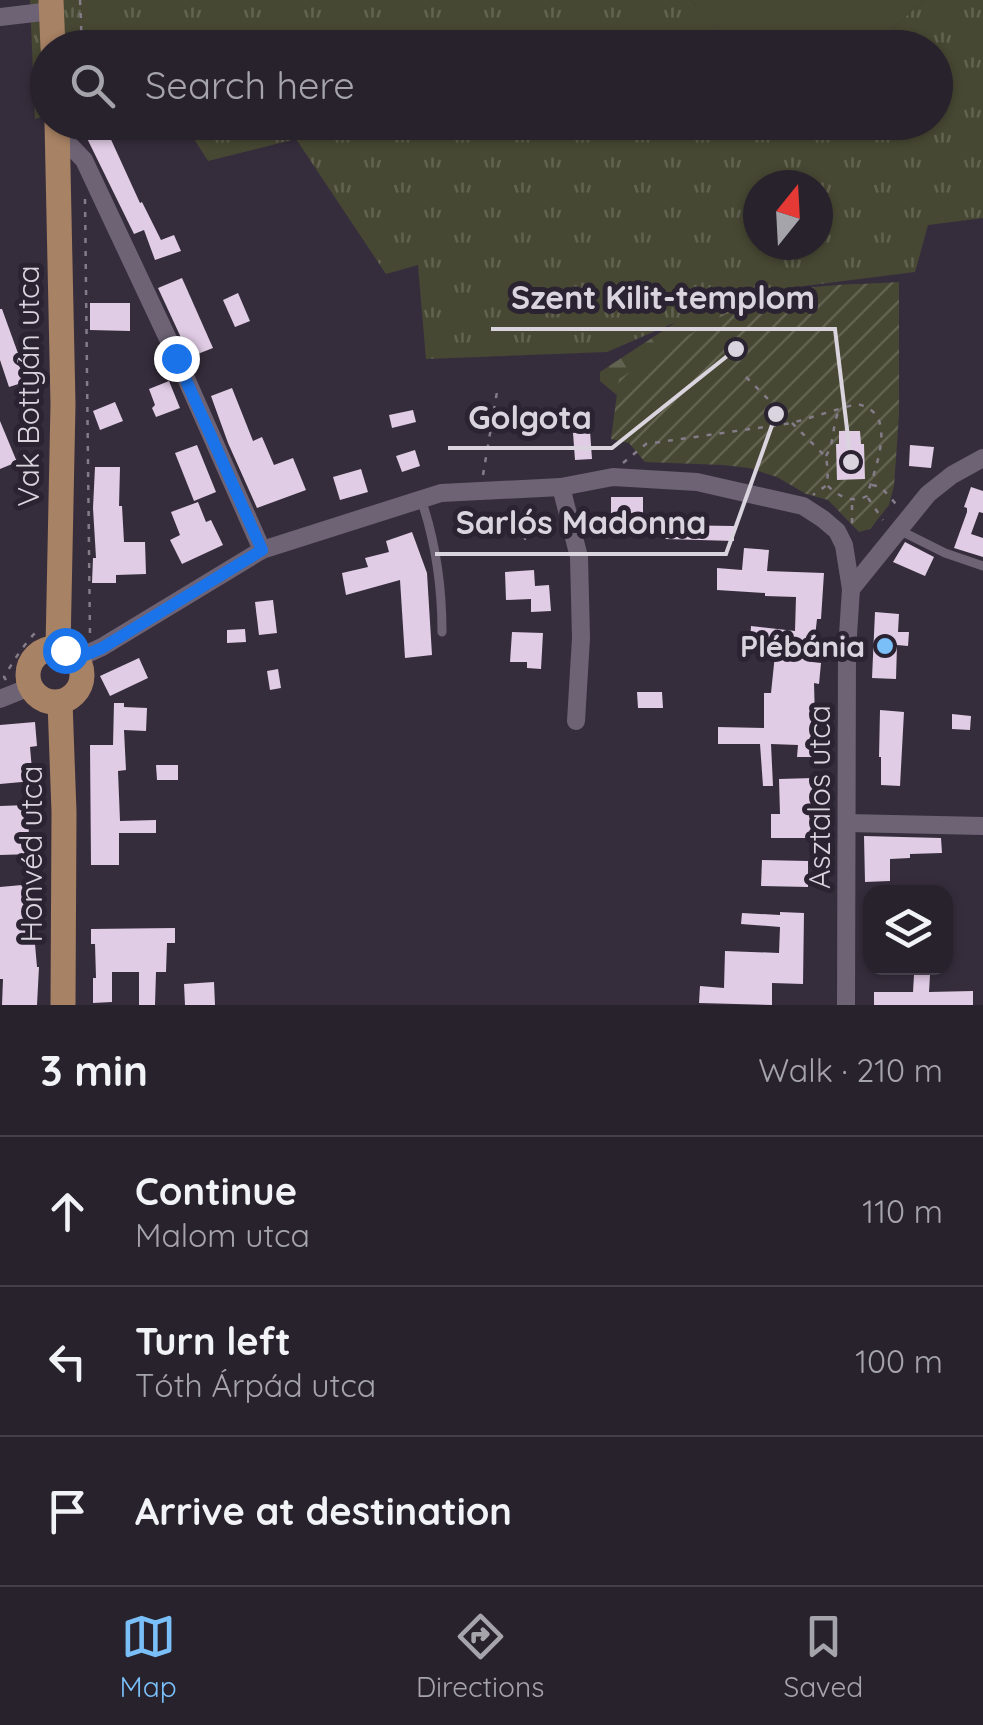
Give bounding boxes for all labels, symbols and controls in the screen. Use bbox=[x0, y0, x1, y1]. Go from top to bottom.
search box bbox=[30, 30, 953, 140]
icon: search bbox=[65, 58, 120, 113]
text: Search here bbox=[145, 61, 355, 109]
north arrow bbox=[743, 170, 833, 260]
street label: Vak Bottyán utca bbox=[9, 265, 47, 507]
callout: Szent Kilit-templom bbox=[491, 267, 835, 329]
text: Szent Kilit-templom bbox=[511, 277, 815, 317]
route end bbox=[154, 336, 200, 382]
callout: Golgota bbox=[448, 386, 612, 448]
text: Golgota bbox=[468, 397, 592, 437]
callout: Sarlós Madonna bbox=[435, 492, 726, 554]
text: Sarlós Madonna bbox=[456, 502, 706, 542]
place label: Plébánia bbox=[740, 627, 865, 665]
route start bbox=[43, 628, 89, 674]
marker: Plébánia bbox=[874, 635, 896, 657]
street label: Asztalos utca bbox=[800, 705, 838, 889]
street label: Honvéd utca bbox=[12, 766, 50, 942]
map controls bbox=[863, 885, 953, 975]
button: layers bbox=[863, 885, 953, 975]
text: 3 min bbox=[40, 1044, 148, 1097]
text: Walk · 210 m bbox=[758, 1050, 943, 1090]
text: Continue bbox=[135, 1167, 297, 1215]
icon: ahead bbox=[40, 1184, 95, 1239]
text: 110 m bbox=[862, 1191, 943, 1231]
text: Malom utca bbox=[135, 1215, 310, 1255]
text: Turn left bbox=[135, 1317, 291, 1365]
icon: left bbox=[40, 1334, 95, 1389]
text: 100 m bbox=[855, 1341, 943, 1381]
text: Tóth Árpád utca bbox=[135, 1365, 376, 1405]
icon: arrive bbox=[40, 1484, 95, 1539]
text: Arrive at destination bbox=[135, 1487, 512, 1535]
tab: Map bbox=[120, 1609, 177, 1704]
tab: Directions bbox=[416, 1609, 544, 1704]
tab: Saved bbox=[784, 1609, 863, 1704]

